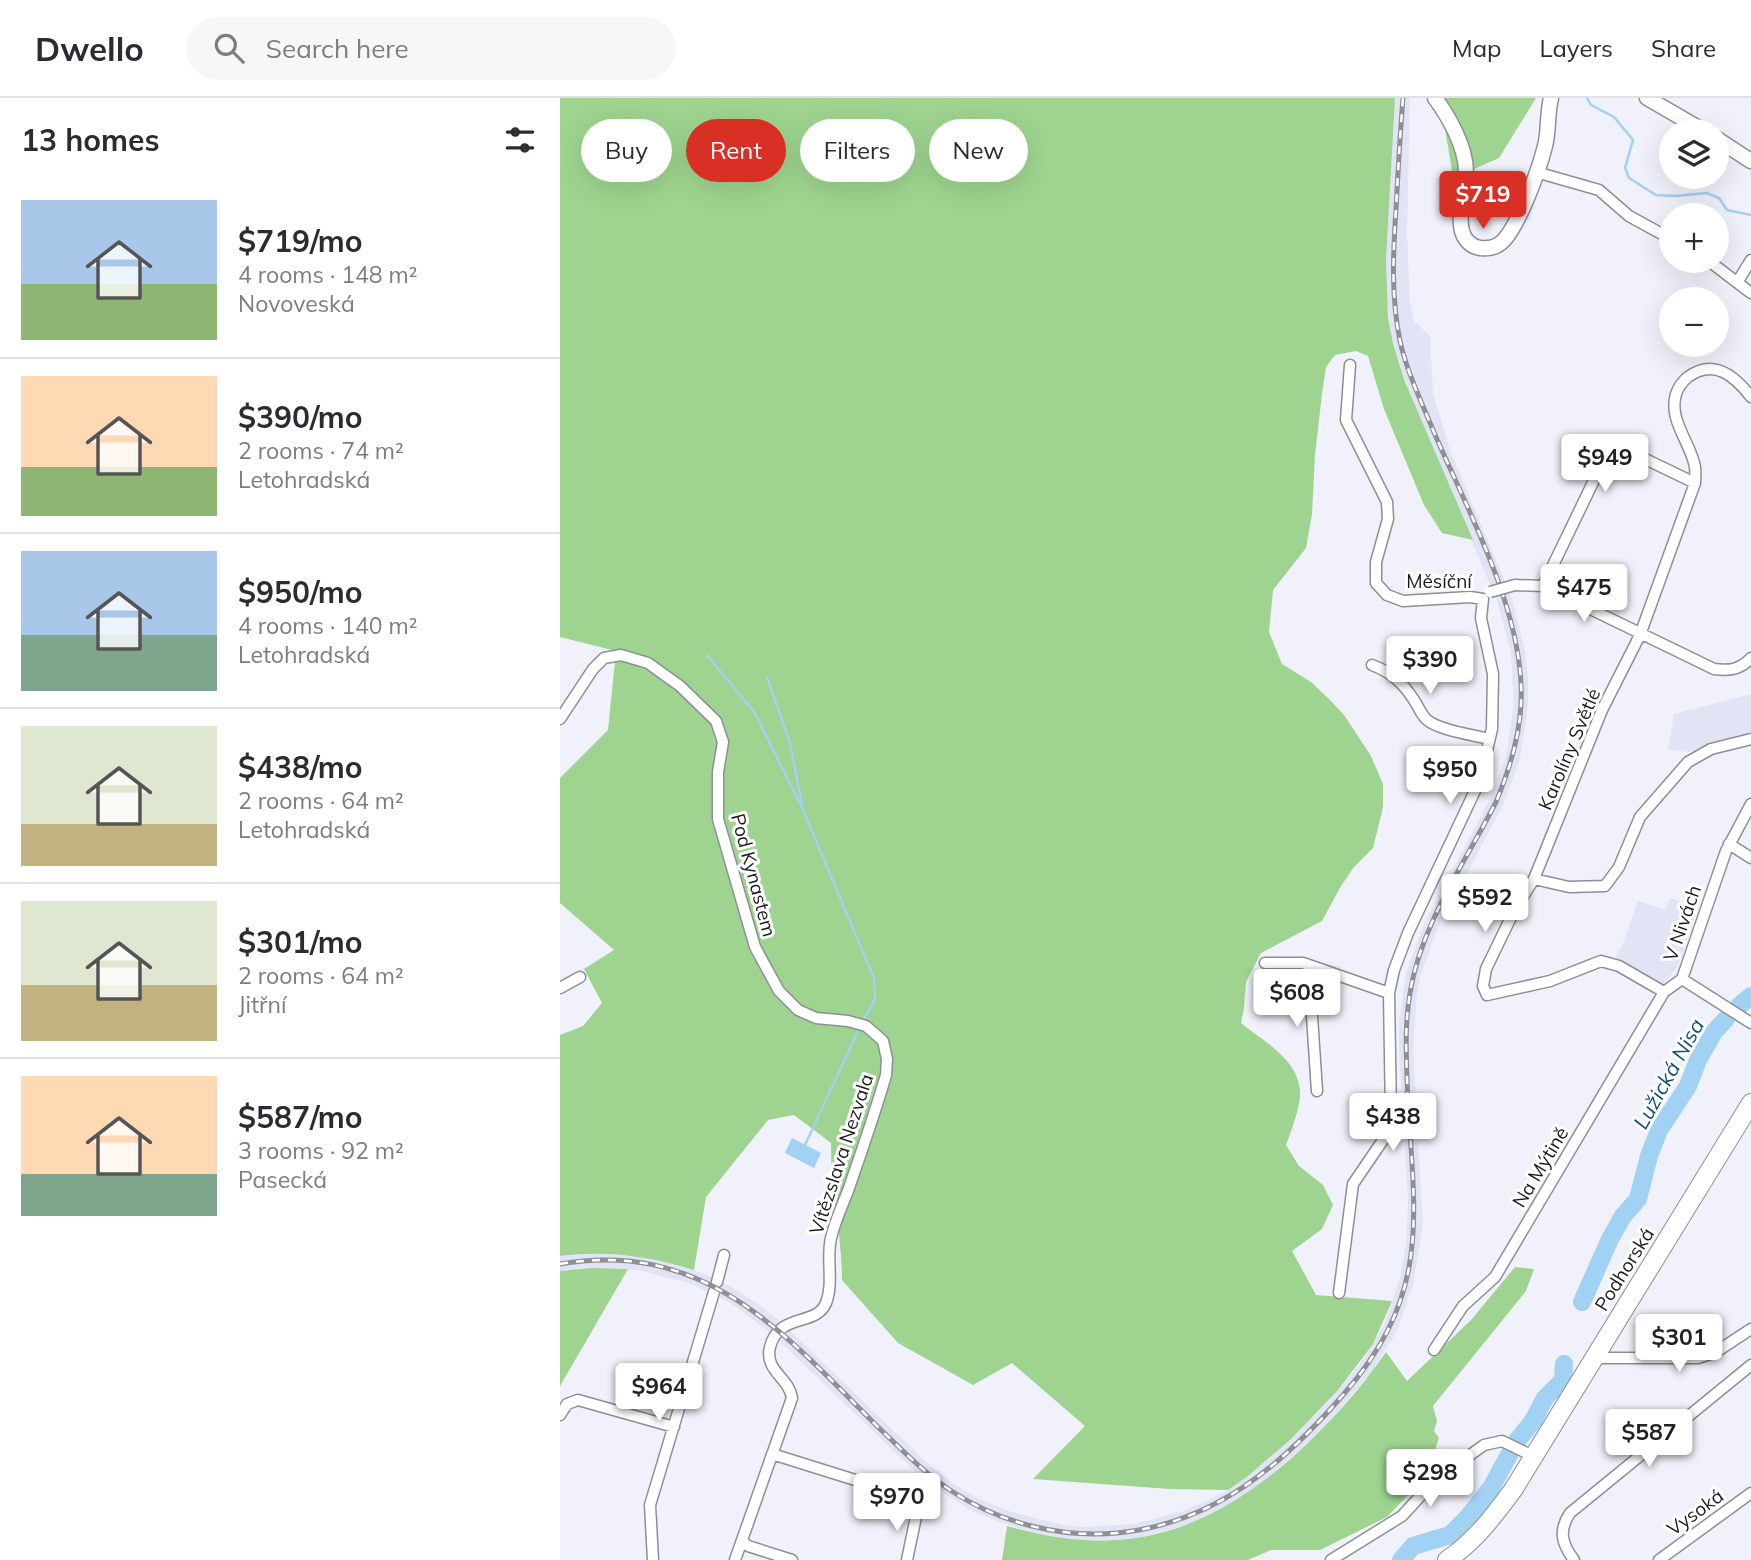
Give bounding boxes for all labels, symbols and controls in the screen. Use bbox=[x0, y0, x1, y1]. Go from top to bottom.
search box bbox=[186, 17, 676, 80]
text: Dwello bbox=[35, 28, 144, 69]
icon: search bbox=[210, 29, 248, 67]
text: Search here bbox=[266, 32, 409, 65]
text: Map bbox=[1452, 33, 1501, 63]
text: Layers bbox=[1539, 33, 1613, 63]
text: Share bbox=[1651, 33, 1716, 63]
chip: Buy bbox=[581, 119, 672, 182]
chip: Rent bbox=[686, 119, 786, 182]
chip: Filters bbox=[800, 119, 915, 182]
chip: New bbox=[929, 119, 1028, 182]
map controls bbox=[1659, 119, 1729, 357]
button: layers bbox=[1659, 119, 1729, 189]
text: 13 homes bbox=[21, 121, 160, 159]
icon: filters bbox=[501, 121, 539, 159]
pin: $719 bbox=[1442, 172, 1524, 231]
text: $719 bbox=[1455, 179, 1511, 208]
button: + bbox=[1659, 203, 1729, 273]
text: $719/mo bbox=[238, 222, 362, 260]
icon: home bbox=[77, 228, 161, 312]
text: 4 rooms · 148 m² bbox=[238, 260, 418, 289]
button: − bbox=[1659, 287, 1729, 357]
text: Novoveská bbox=[238, 289, 355, 318]
text: $390/mo bbox=[238, 398, 362, 436]
icon: home bbox=[77, 404, 161, 488]
pin: $949 bbox=[1564, 434, 1646, 494]
text: 2 rooms · 74 m² bbox=[238, 436, 404, 465]
text: $949 bbox=[1577, 442, 1633, 471]
text: Letohradská bbox=[238, 465, 370, 494]
pin: $475 bbox=[1543, 564, 1625, 624]
street label: Měsíční bbox=[1406, 569, 1473, 593]
text: $475 bbox=[1556, 572, 1612, 601]
text: $950/mo bbox=[238, 573, 362, 611]
icon: home bbox=[77, 579, 161, 663]
text: 4 rooms · 140 m² bbox=[238, 611, 418, 640]
pin: $390 bbox=[1389, 636, 1471, 696]
text: Letohradská bbox=[238, 640, 370, 669]
text: $390 bbox=[1402, 644, 1458, 673]
street label: Karolíny Světlé bbox=[1533, 685, 1605, 813]
pin: $950 bbox=[1409, 746, 1491, 806]
text: $438/mo bbox=[238, 748, 362, 786]
icon: home bbox=[77, 754, 161, 838]
text: $950 bbox=[1422, 754, 1478, 783]
text: 2 rooms · 64 m² bbox=[238, 786, 404, 815]
street label: Pod Kynastem bbox=[726, 811, 782, 939]
text: Letohradská bbox=[238, 815, 370, 844]
pin: $592 bbox=[1444, 874, 1526, 934]
text: $592 bbox=[1457, 882, 1513, 911]
street label: V Nivách bbox=[1658, 882, 1706, 964]
text: $301/mo bbox=[238, 923, 362, 961]
icon: home bbox=[77, 929, 161, 1013]
text: 2 rooms · 64 m² bbox=[238, 961, 404, 990]
pin: $608 bbox=[1256, 970, 1338, 1029]
text: $608 bbox=[1269, 977, 1325, 1006]
text: Jitřní bbox=[238, 990, 286, 1019]
water label: Lužická Nisa bbox=[1627, 1014, 1709, 1133]
street label: Vítězslava Nezvala bbox=[804, 1071, 878, 1237]
pin: $438 bbox=[1352, 1094, 1434, 1153]
text: $587/mo bbox=[238, 1098, 362, 1136]
text: $438 bbox=[1365, 1101, 1421, 1130]
icon: home bbox=[77, 1104, 161, 1188]
street label: Na Mýtině bbox=[1507, 1122, 1573, 1212]
text: 3 rooms · 92 m² bbox=[238, 1136, 404, 1165]
text: Pasecká bbox=[238, 1165, 327, 1194]
street label: Podhorská bbox=[1589, 1223, 1659, 1315]
pin: $301 bbox=[1638, 1314, 1720, 1374]
text: $301 bbox=[1651, 1322, 1707, 1351]
pin: $964 bbox=[618, 1364, 700, 1423]
text: $964 bbox=[631, 1371, 687, 1400]
pin: $587 bbox=[1608, 1410, 1690, 1469]
text: $587 bbox=[1621, 1417, 1677, 1446]
pin: $298 bbox=[1389, 1450, 1471, 1509]
text: $298 bbox=[1402, 1457, 1458, 1486]
pin: $970 bbox=[856, 1474, 938, 1533]
text: $970 bbox=[869, 1481, 925, 1510]
street label: Vysoká bbox=[1662, 1483, 1728, 1541]

